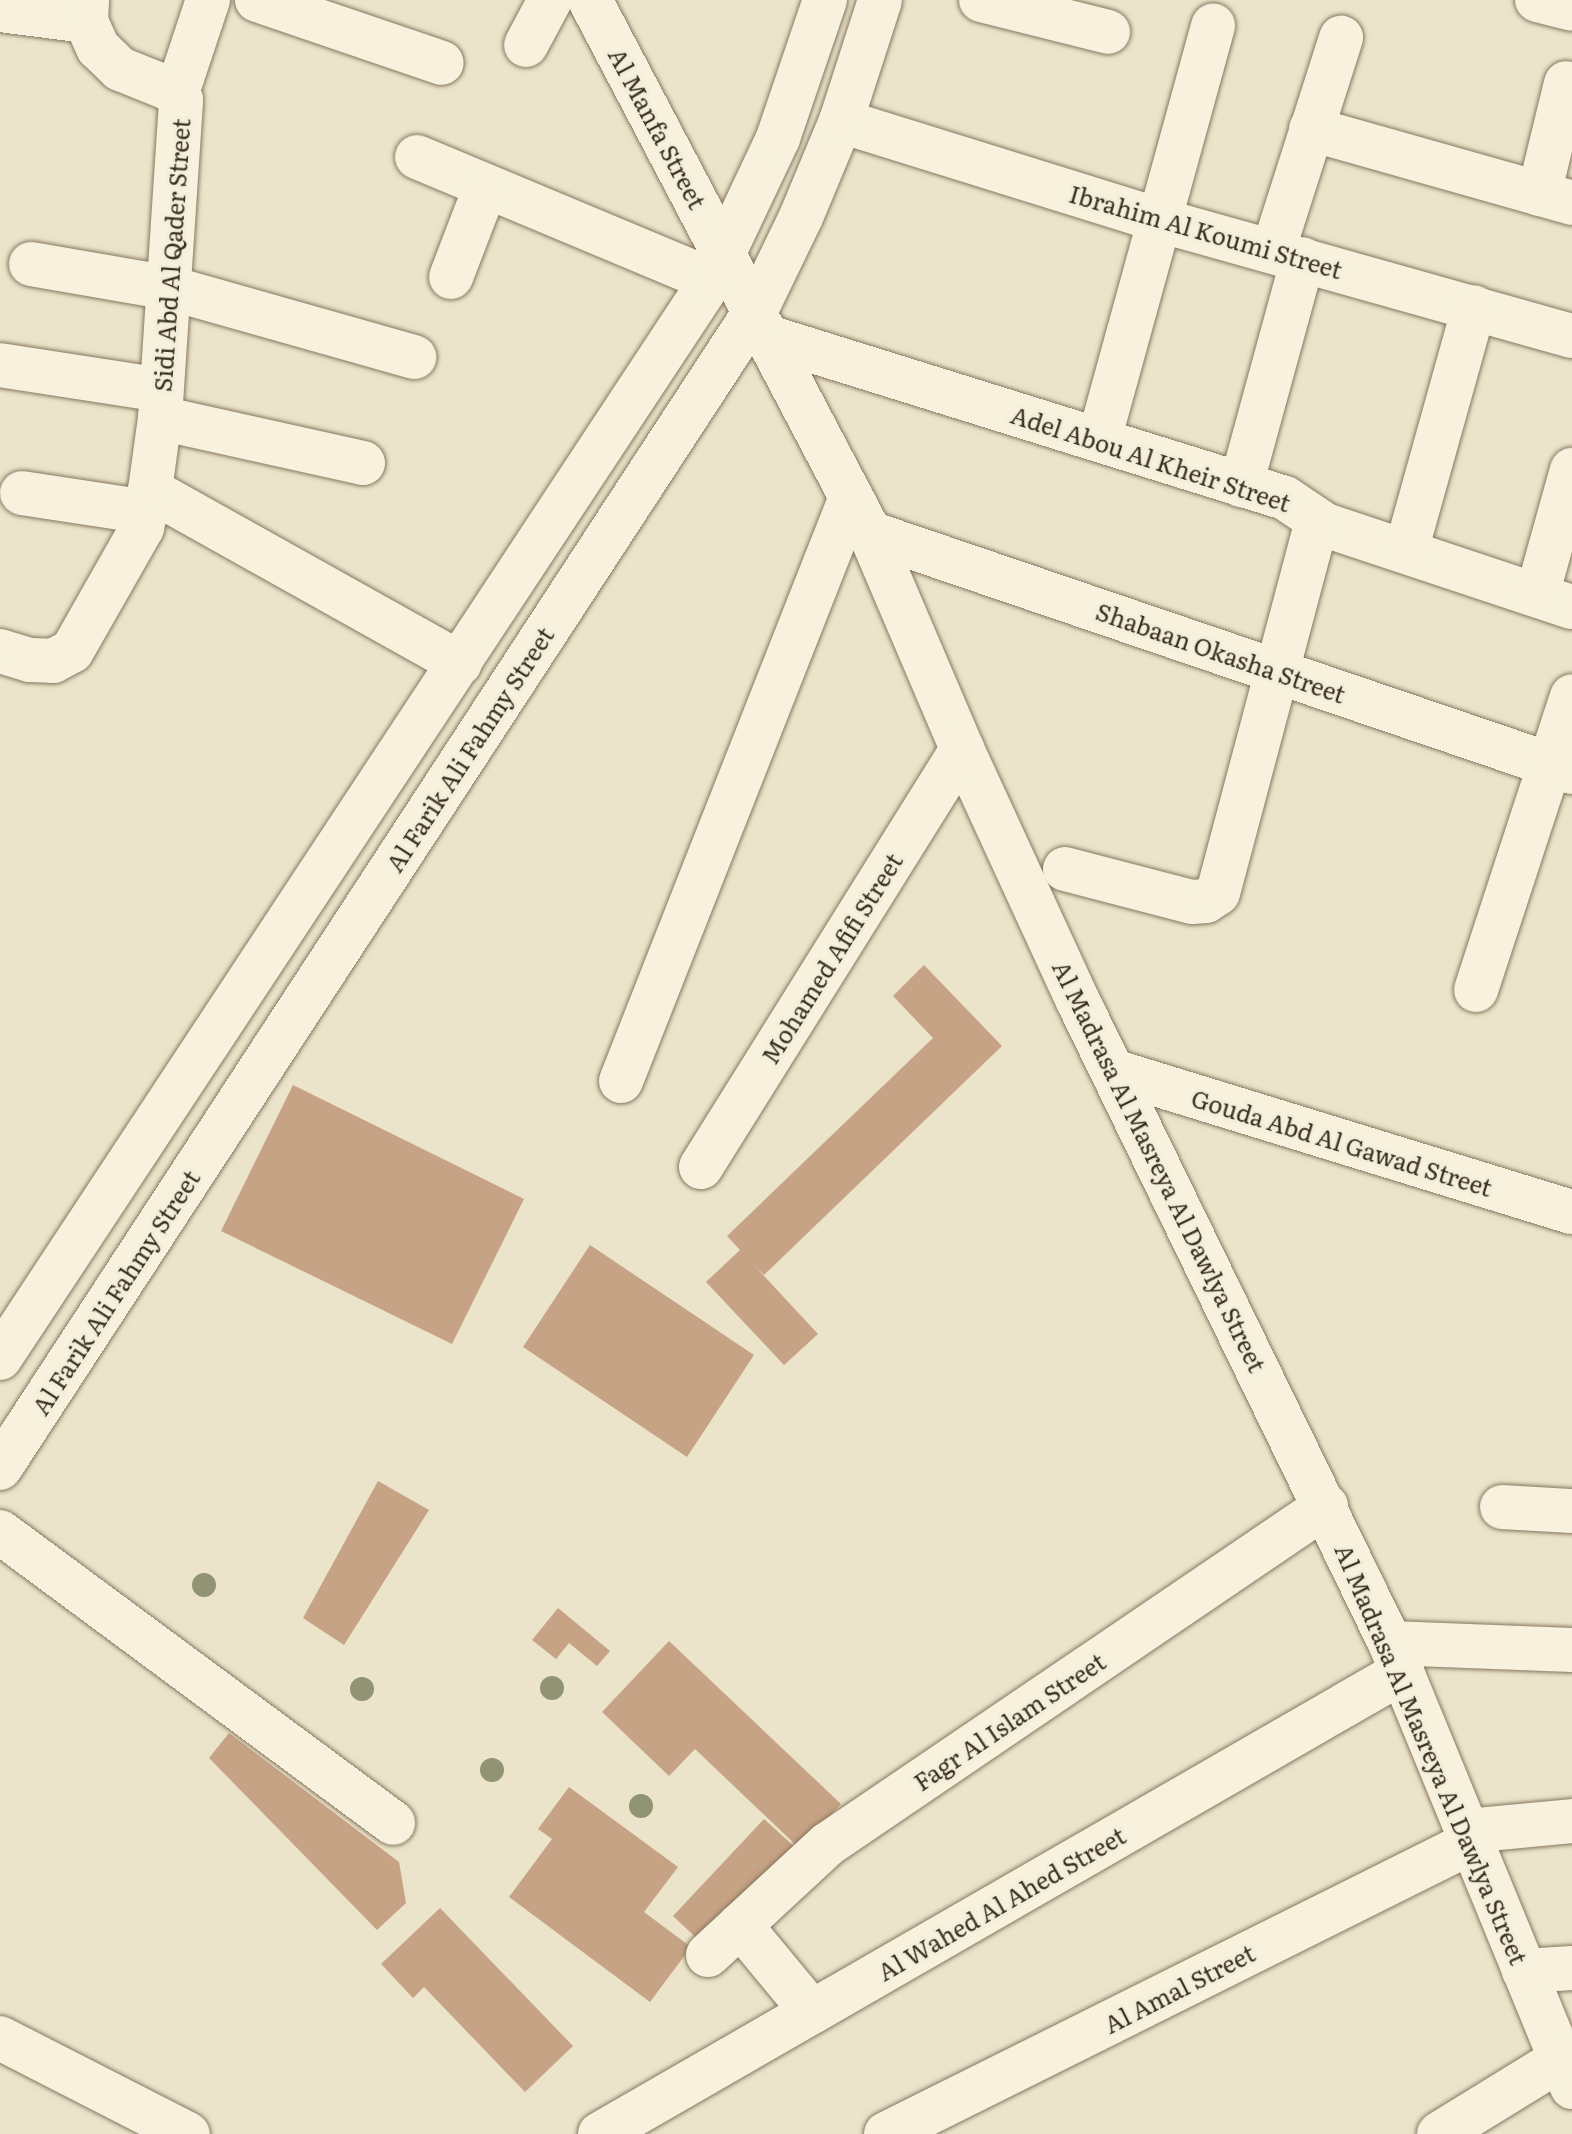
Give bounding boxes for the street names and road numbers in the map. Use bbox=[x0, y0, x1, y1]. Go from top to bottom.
street label: Al Manfa Street bbox=[603, 43, 713, 213]
street label: Sidi Abd Al Qader Street bbox=[147, 117, 195, 393]
street label: Ibrahim Al Koumi Street bbox=[1066, 178, 1346, 284]
street label: Adel Abou Al Kheir Street bbox=[1008, 399, 1294, 517]
street label: Shabaan Okasha Street bbox=[1093, 596, 1349, 708]
street label: Al Farik Ali Fahmy Street bbox=[379, 621, 559, 877]
street label: Mohamed Afifi Street bbox=[754, 847, 908, 1069]
street label: Al Madrasa Al Masreya Al Dawlya Street bbox=[1047, 956, 1273, 1376]
street label: Gouda Abd Al Gawad Street bbox=[1188, 1083, 1496, 1201]
street label: Al Farik Ali Fahmy Street bbox=[25, 1164, 205, 1420]
street label: Al Madrasa Al Masreya Al Dawlya Street bbox=[1330, 1539, 1534, 1969]
street label: Fagr Al Islam Street bbox=[908, 1646, 1110, 1796]
street label: Al Wahed Al Ahed Street bbox=[872, 1820, 1130, 1986]
street label: Al Amal Street bbox=[1099, 1938, 1259, 2038]

